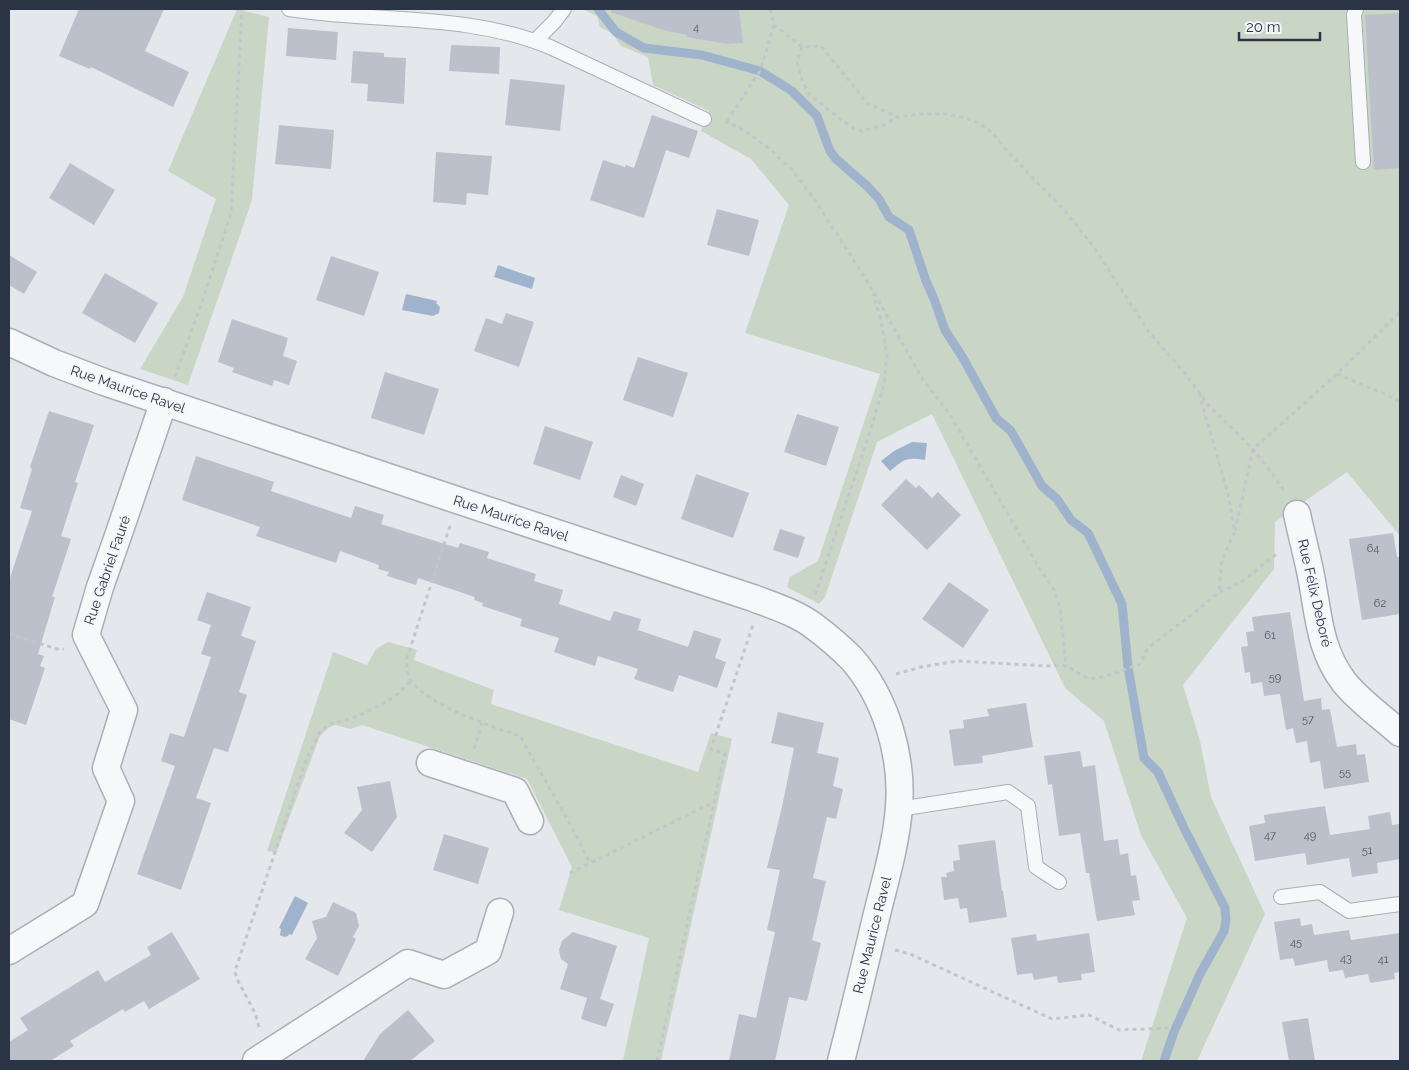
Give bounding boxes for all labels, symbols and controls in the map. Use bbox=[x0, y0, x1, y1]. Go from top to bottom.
scale bar bbox=[1239, 10, 1320, 42]
text: 20 m bbox=[1246, 18, 1281, 36]
house number: 4 bbox=[693, 21, 699, 34]
street label: Rue Maurice Ravel bbox=[69, 362, 188, 416]
street label: Rue Maurice Ravel bbox=[451, 492, 571, 544]
street label: Rue Gabriel Fauré bbox=[81, 513, 133, 627]
street label: Rue Félix Deboré bbox=[1295, 537, 1335, 649]
house number: 64 bbox=[1367, 542, 1379, 555]
house number: 62 bbox=[1374, 597, 1386, 610]
house number: 61 bbox=[1264, 629, 1276, 642]
house number: 59 bbox=[1269, 671, 1281, 684]
house number: 57 bbox=[1302, 713, 1314, 726]
house number: 55 bbox=[1339, 766, 1351, 779]
house number: 47 bbox=[1264, 829, 1276, 842]
house number: 49 bbox=[1304, 829, 1316, 842]
house number: 51 bbox=[1362, 844, 1373, 857]
street label: Rue Maurice Ravel bbox=[850, 875, 894, 995]
house number: 45 bbox=[1290, 936, 1302, 949]
house number: 43 bbox=[1340, 952, 1352, 965]
house number: 41 bbox=[1378, 953, 1389, 966]

